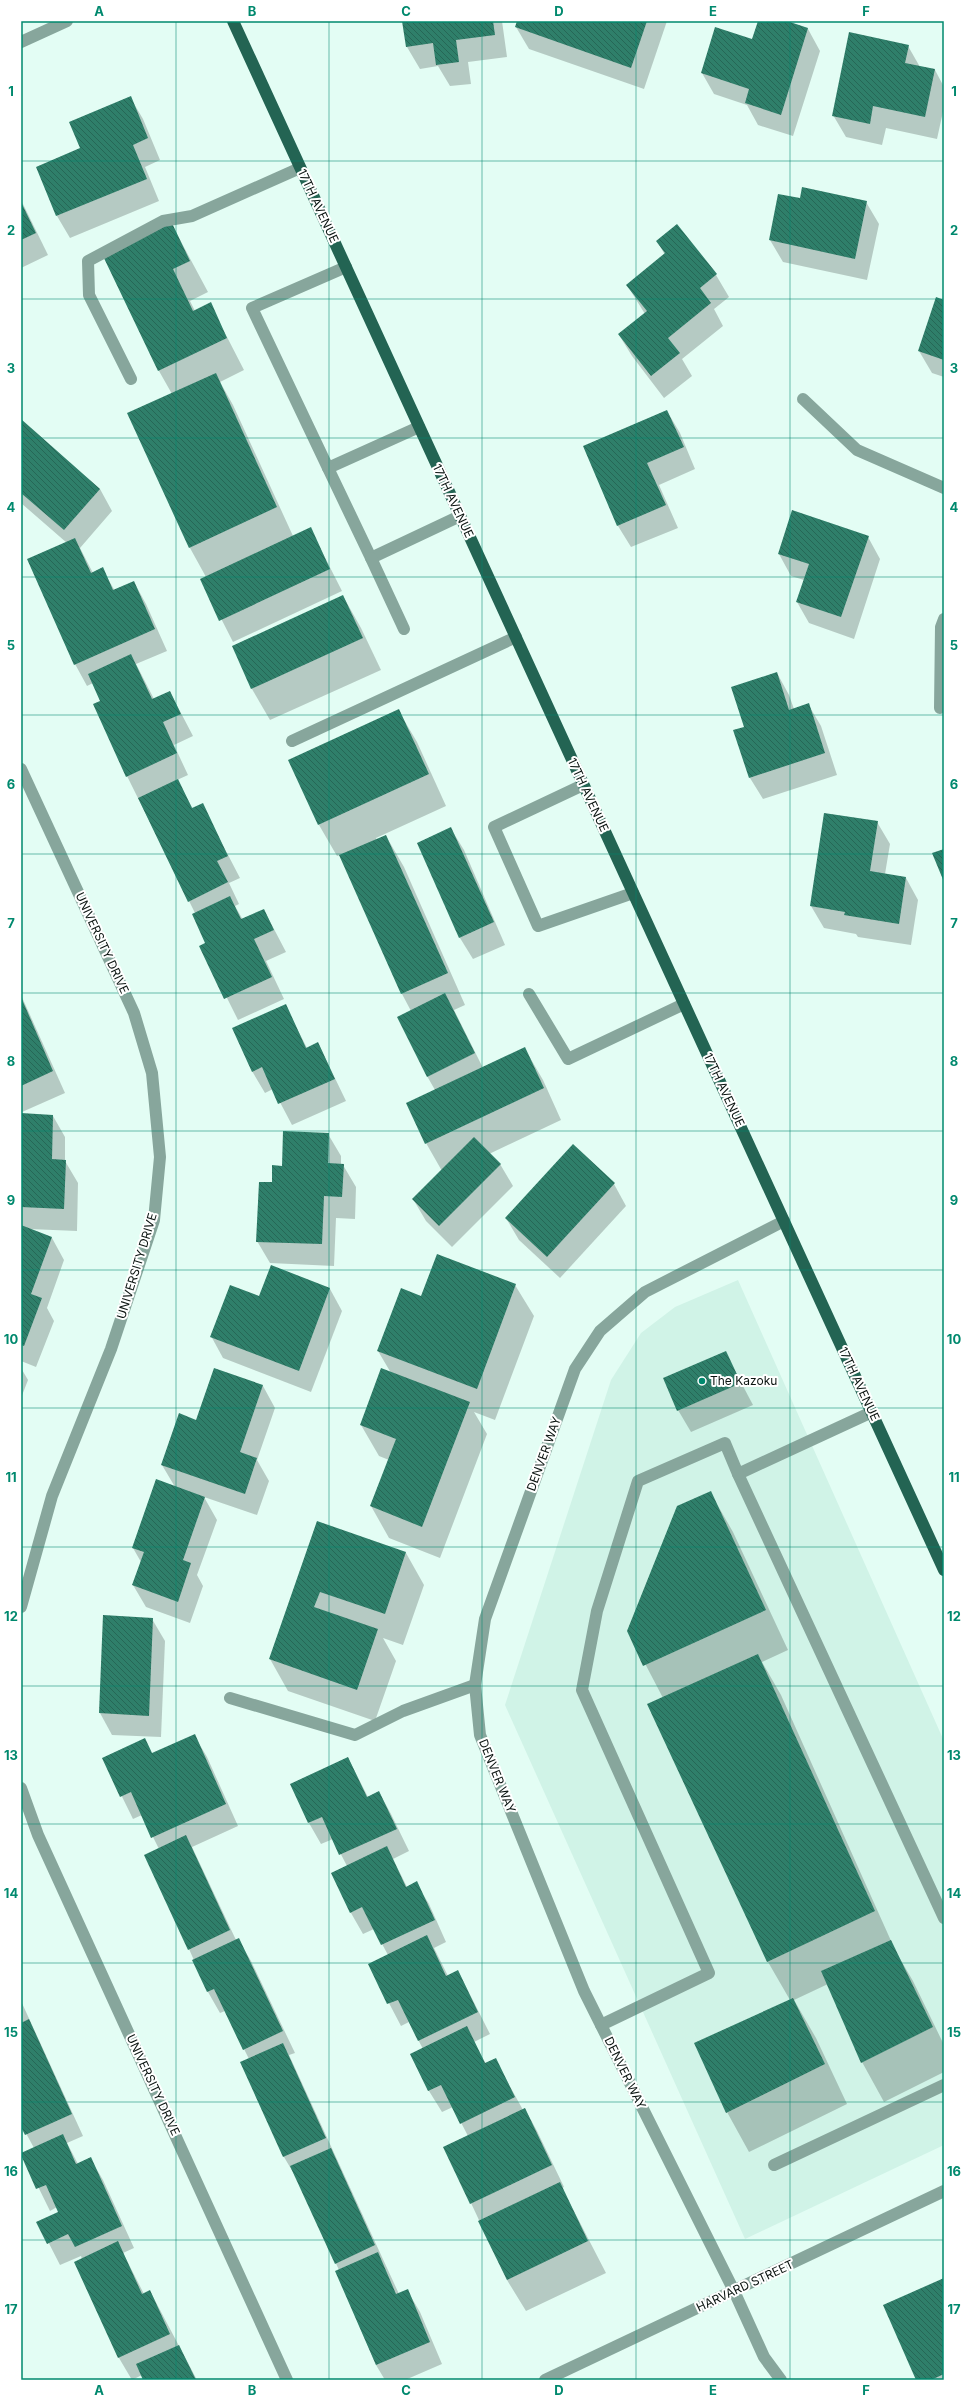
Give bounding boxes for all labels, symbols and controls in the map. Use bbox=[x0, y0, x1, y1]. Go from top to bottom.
text: A bbox=[94, 3, 104, 19]
text: B bbox=[248, 3, 257, 19]
text: C bbox=[401, 3, 411, 19]
text: D bbox=[554, 3, 564, 19]
text: E bbox=[709, 3, 717, 19]
text: F bbox=[862, 3, 870, 19]
text: 1 bbox=[8, 83, 14, 99]
text: 1 bbox=[951, 83, 957, 99]
street label: 17TH AVENUE bbox=[295, 166, 342, 245]
text: 2 bbox=[7, 222, 15, 238]
text: 2 bbox=[950, 222, 958, 238]
text: 3 bbox=[7, 360, 15, 376]
text: 3 bbox=[950, 360, 958, 376]
street label: 17TH AVENUE bbox=[430, 461, 477, 540]
text: 4 bbox=[7, 499, 16, 515]
text: 4 bbox=[950, 499, 959, 515]
text: 5 bbox=[7, 637, 15, 653]
text: 5 bbox=[950, 637, 958, 653]
street label: 17TH AVENUE bbox=[565, 755, 612, 834]
text: 6 bbox=[7, 776, 15, 792]
text: 6 bbox=[950, 776, 958, 792]
street label: UNIVERSITY DRIVE bbox=[72, 890, 132, 996]
text: 7 bbox=[7, 915, 15, 931]
text: 7 bbox=[950, 915, 958, 931]
street label: 17TH AVENUE bbox=[701, 1050, 748, 1129]
text: 8 bbox=[7, 1053, 15, 1069]
text: 8 bbox=[950, 1053, 958, 1069]
text: 9 bbox=[7, 1192, 15, 1208]
text: 9 bbox=[950, 1192, 958, 1208]
street label: UNIVERSITY DRIVE bbox=[113, 1211, 160, 1321]
text: 10 bbox=[4, 1331, 18, 1347]
text: 10 bbox=[947, 1331, 961, 1347]
street label: 17TH AVENUE bbox=[836, 1344, 883, 1423]
place label: The Kazoku bbox=[710, 1373, 777, 1388]
marker: The Kazoku bbox=[697, 1376, 707, 1386]
street label: DENVER WAY bbox=[523, 1415, 564, 1493]
text: 11 bbox=[5, 1469, 17, 1485]
text: 11 bbox=[948, 1469, 960, 1485]
text: 12 bbox=[4, 1608, 18, 1624]
text: 12 bbox=[947, 1608, 961, 1624]
street label: DENVER WAY bbox=[476, 1737, 519, 1815]
text: 13 bbox=[4, 1747, 18, 1763]
text: 13 bbox=[947, 1747, 961, 1763]
text: 14 bbox=[4, 1885, 18, 1901]
text: 14 bbox=[947, 1885, 961, 1901]
text: 15 bbox=[4, 2024, 18, 2040]
text: 15 bbox=[947, 2024, 961, 2040]
street label: UNIVERSITY DRIVE bbox=[123, 2032, 183, 2138]
street label: DENVER WAY bbox=[602, 2034, 649, 2111]
text: 16 bbox=[4, 2163, 18, 2179]
text: 16 bbox=[947, 2163, 961, 2179]
street label: HARVARD STREET bbox=[694, 2256, 796, 2315]
text: 17 bbox=[4, 2301, 18, 2317]
text: 17 bbox=[947, 2301, 961, 2317]
text: A bbox=[94, 2382, 104, 2398]
text: B bbox=[248, 2382, 257, 2398]
text: C bbox=[401, 2382, 411, 2398]
text: D bbox=[554, 2382, 564, 2398]
text: E bbox=[709, 2382, 717, 2398]
text: F bbox=[862, 2382, 870, 2398]

